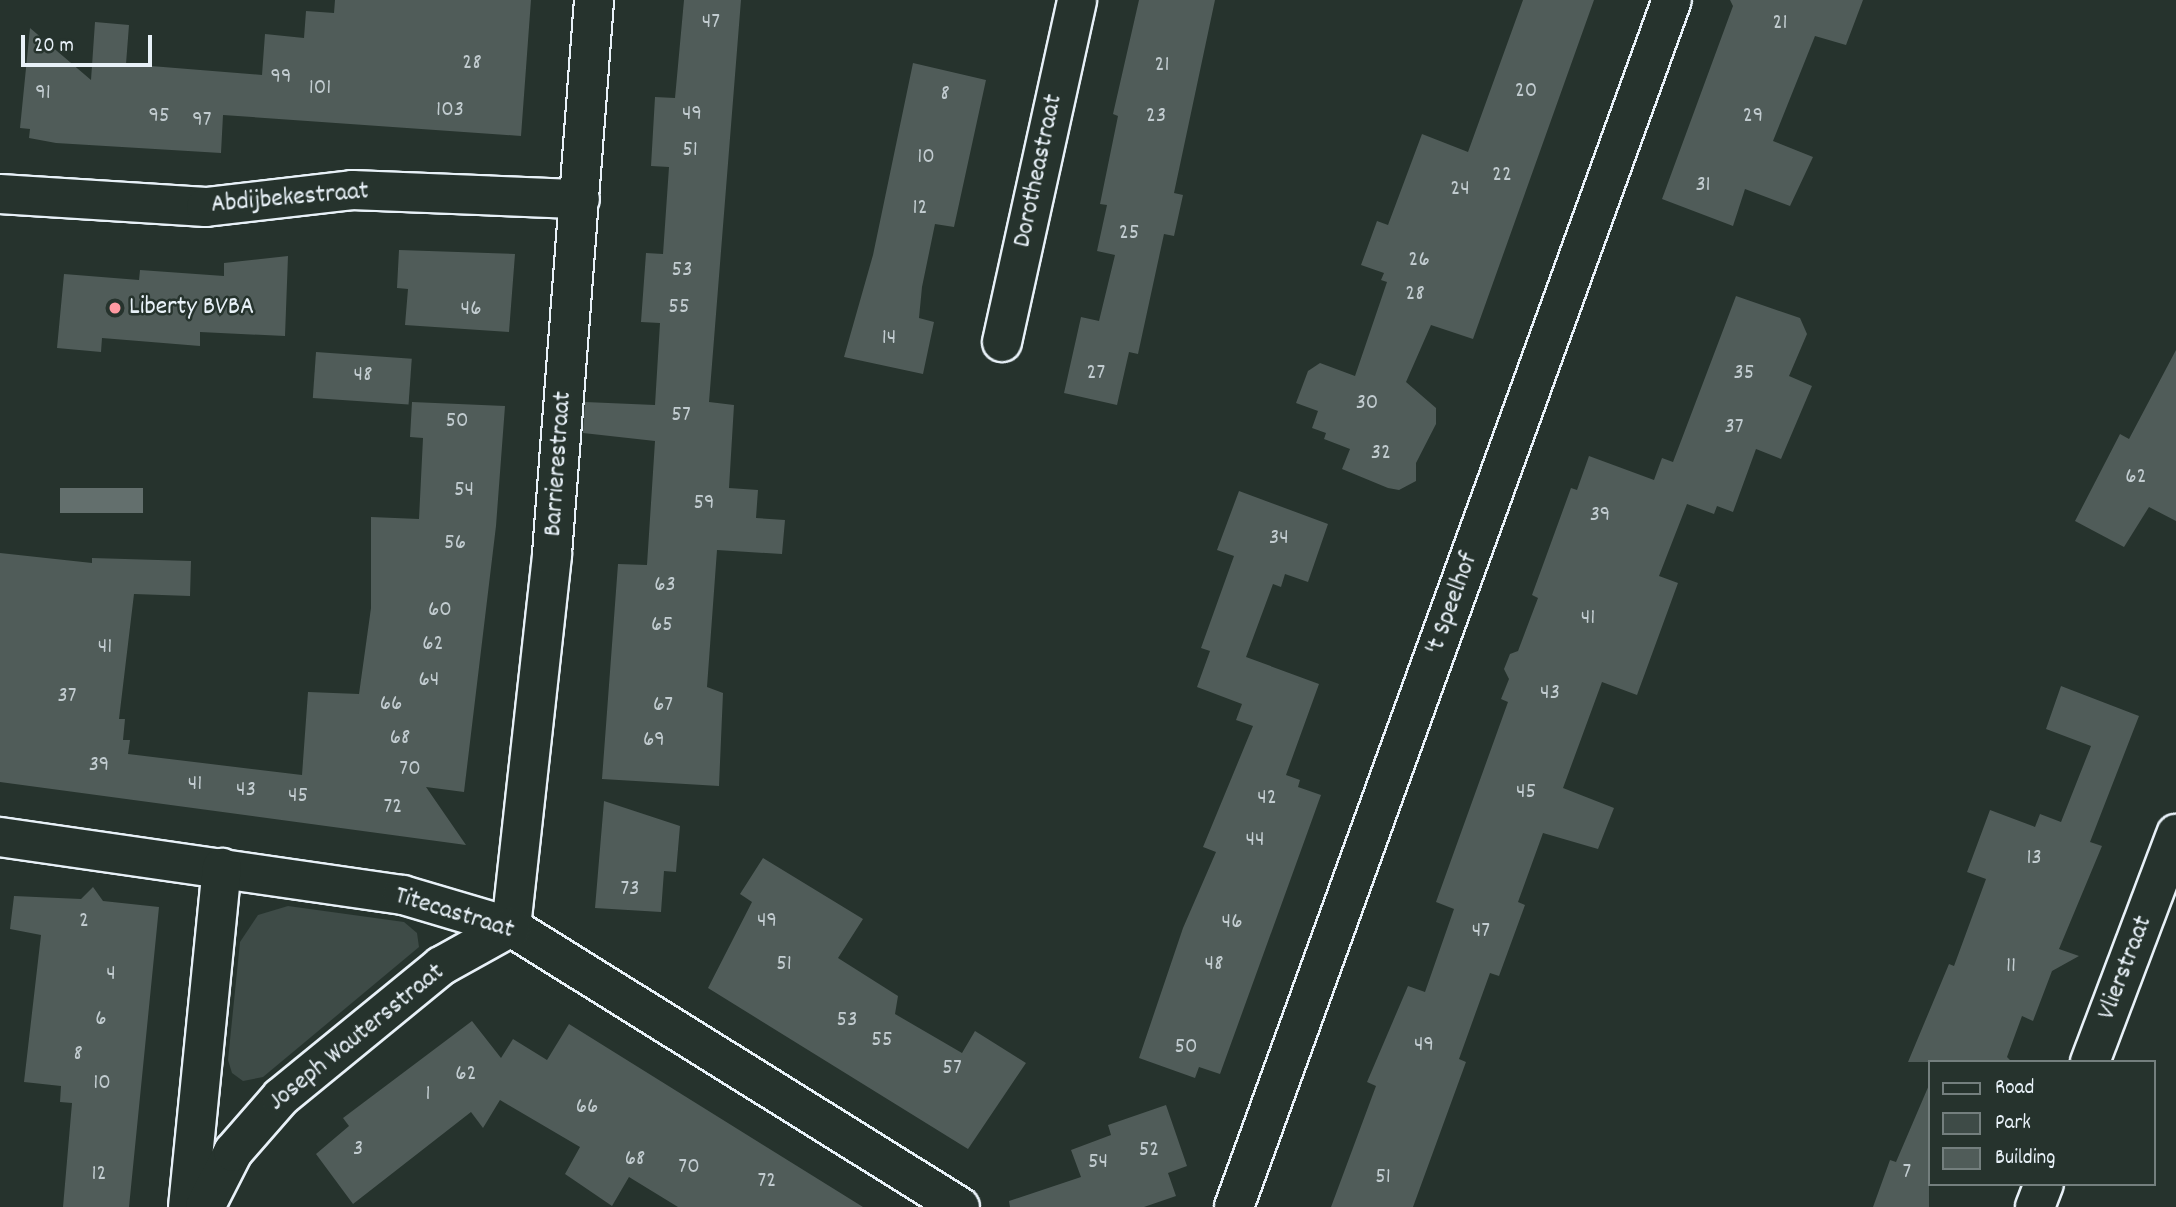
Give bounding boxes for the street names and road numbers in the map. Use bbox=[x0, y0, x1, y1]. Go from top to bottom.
street label: Dorotheastraat bbox=[1008, 92, 1070, 250]
street label: Abdijbekestraat bbox=[210, 177, 370, 221]
street label: Barrierestraat bbox=[538, 390, 580, 538]
street label: 't Speelhof bbox=[1420, 549, 1486, 659]
street label: Titecastraat bbox=[391, 881, 517, 947]
street label: Vlierstraat bbox=[2092, 912, 2160, 1024]
street label: Joseph Wautersstraat bbox=[263, 957, 451, 1119]

